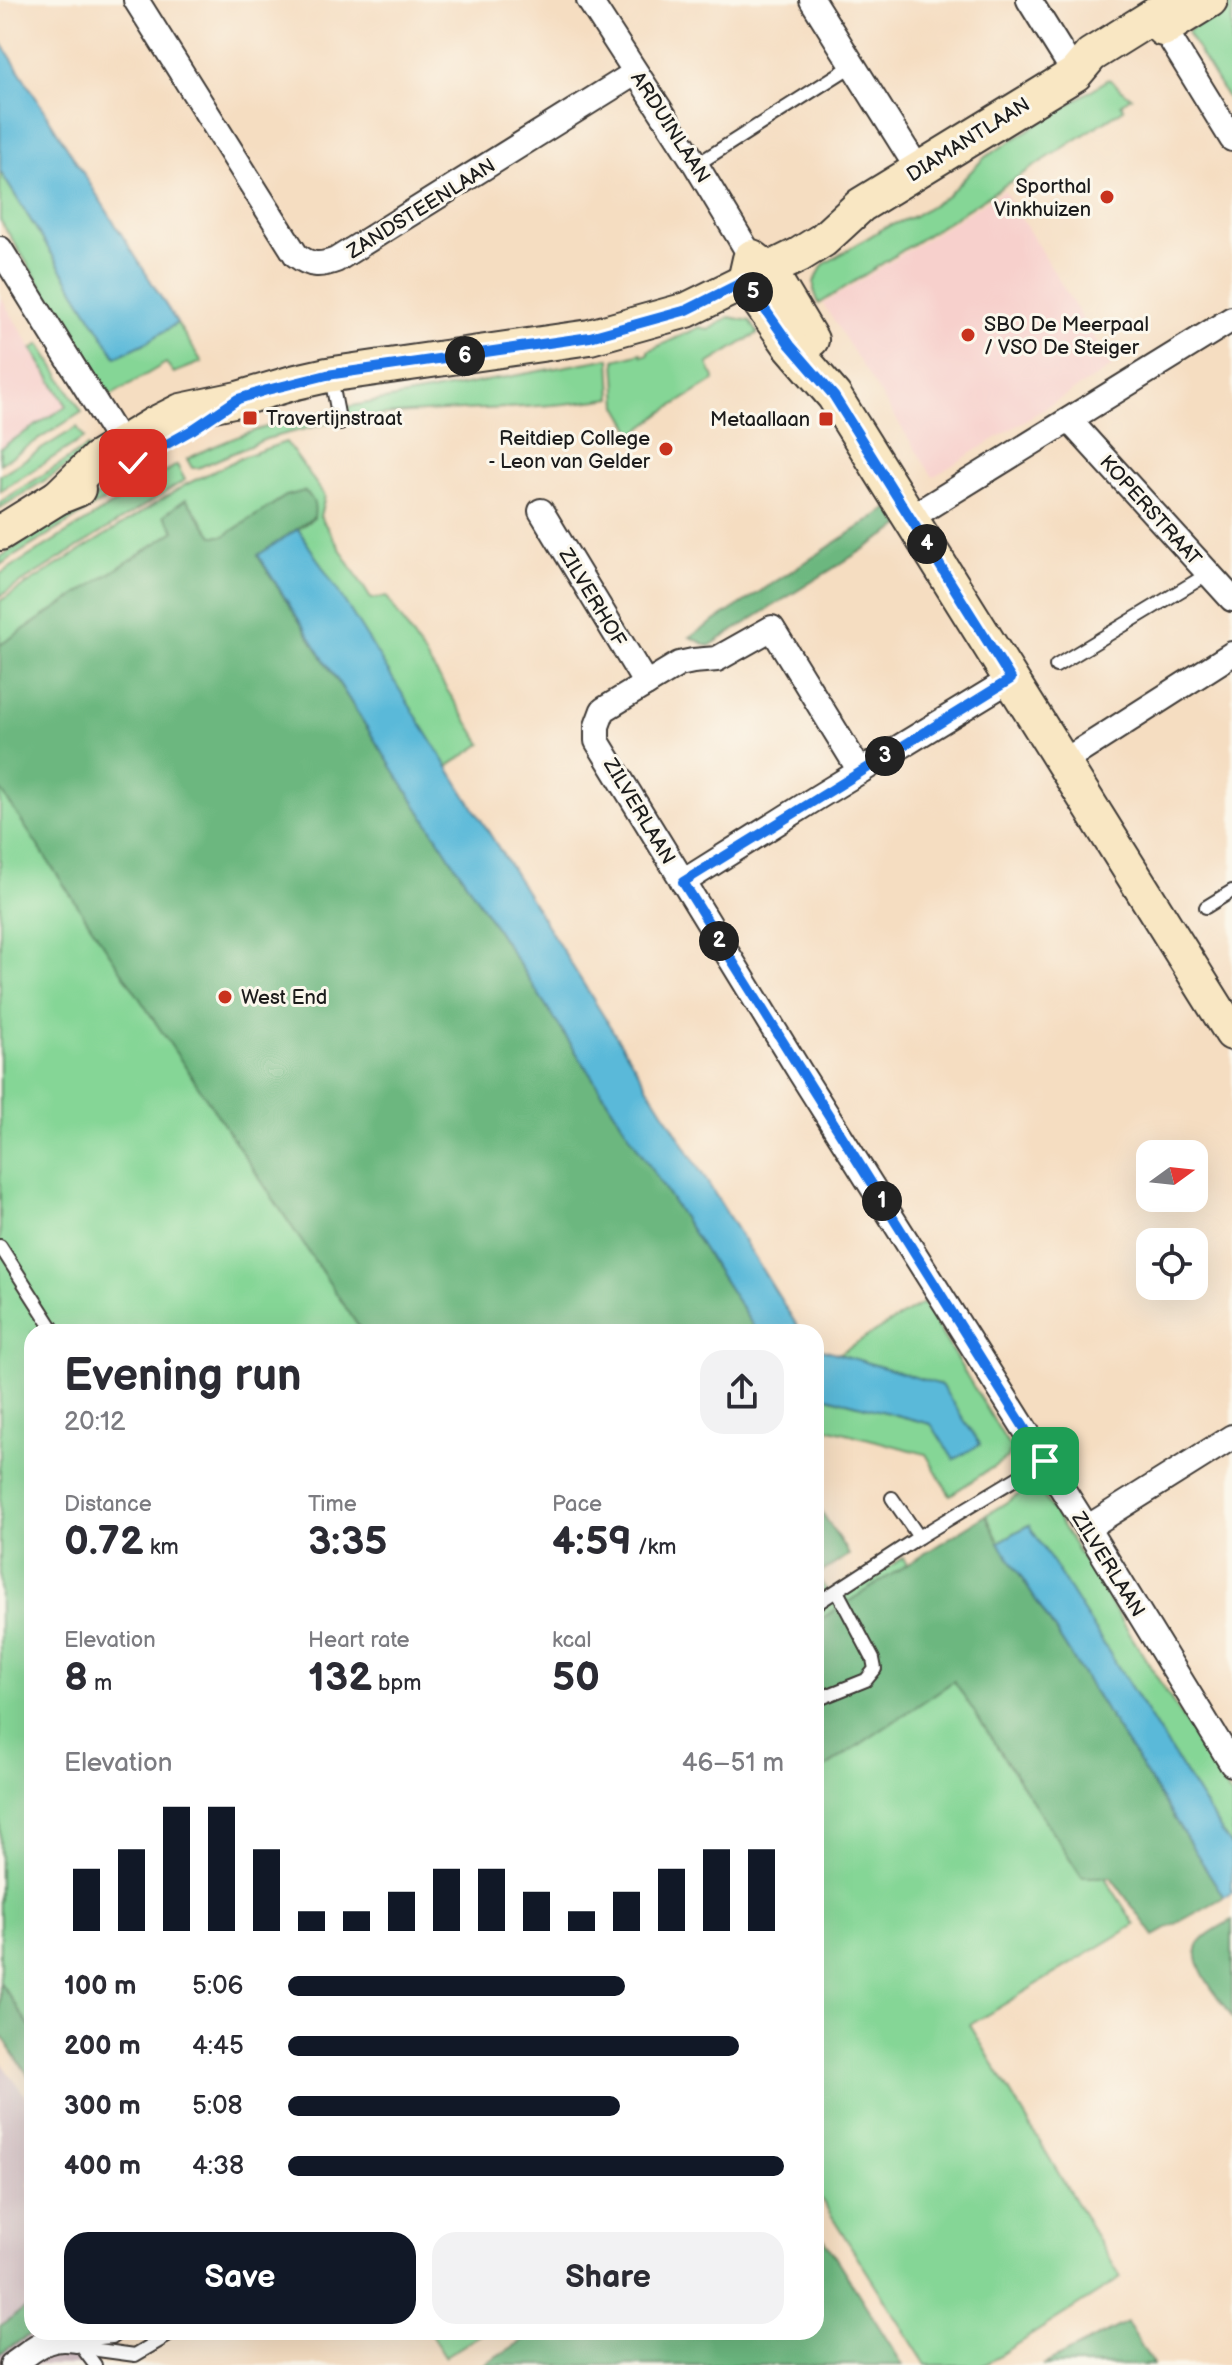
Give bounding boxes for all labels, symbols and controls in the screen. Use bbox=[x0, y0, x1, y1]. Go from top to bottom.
street label: ARDUINLAAN bbox=[625, 67, 715, 188]
street label: DIAMANTLAAN bbox=[903, 92, 1034, 187]
street label: ZANDSTEENLAAN bbox=[342, 154, 500, 265]
place label: Sporthal Vinkhuizen bbox=[994, 175, 1091, 222]
marker: Sporthal Vinkhuizen bbox=[1098, 188, 1116, 206]
pin: 5 bbox=[733, 272, 773, 312]
text: 5 bbox=[747, 278, 759, 305]
place label: SBO De Meerpaal / VSO De Steiger bbox=[984, 313, 1149, 360]
marker: SBO De Meerpaal / VSO De Steiger bbox=[959, 326, 977, 344]
pin: 6 bbox=[445, 336, 485, 376]
text: 6 bbox=[458, 342, 472, 369]
place label: Travertijnstraat bbox=[266, 407, 402, 431]
place label: Metaallaan bbox=[710, 408, 810, 432]
marker: Travertijnstraat bbox=[241, 409, 259, 427]
marker: Metaallaan bbox=[817, 410, 835, 428]
place label: Reitdiep College - Leon van Gelder bbox=[488, 427, 651, 474]
pin bbox=[99, 429, 167, 497]
marker: Reitdiep College - Leon van Gelder bbox=[657, 440, 675, 458]
icon: check bbox=[111, 441, 155, 485]
street label: KOPERSTRAAT bbox=[1094, 451, 1206, 571]
pin: 4 bbox=[907, 524, 947, 564]
text: 4 bbox=[921, 530, 933, 557]
street label: ZILVERHOF bbox=[553, 543, 631, 651]
pin: 3 bbox=[865, 736, 905, 776]
text: 3 bbox=[879, 742, 891, 769]
street label: ZILVERLAAN bbox=[598, 753, 680, 869]
pin: 2 bbox=[699, 921, 739, 961]
text: 2 bbox=[712, 927, 726, 954]
place label: West End bbox=[241, 986, 327, 1010]
marker: West End bbox=[216, 988, 234, 1006]
north arrow bbox=[1136, 1140, 1208, 1212]
map controls bbox=[1136, 1140, 1208, 1300]
pin: 1 bbox=[862, 1181, 902, 1221]
text: 1 bbox=[877, 1187, 887, 1214]
button: locate bbox=[1136, 1228, 1208, 1300]
text: Evening run bbox=[64, 1350, 301, 1403]
button: share bbox=[700, 1350, 784, 1434]
text: 20:12 bbox=[64, 1407, 125, 1438]
pin bbox=[1011, 1427, 1079, 1495]
icon: arrive bbox=[1023, 1439, 1067, 1483]
text: Distance bbox=[64, 1491, 152, 1518]
text: Time bbox=[308, 1491, 357, 1518]
text: Pace bbox=[552, 1491, 602, 1518]
street label: ZILVERLAAN bbox=[1066, 1507, 1150, 1621]
text: 0.72 bbox=[64, 1518, 144, 1566]
text: 3:35 bbox=[308, 1518, 387, 1566]
text: 4:59 bbox=[552, 1518, 632, 1566]
text: km bbox=[144, 1534, 179, 1561]
text: /km bbox=[632, 1534, 677, 1561]
text: Elevation bbox=[64, 1627, 156, 1654]
text: Heart rate bbox=[308, 1627, 410, 1654]
text: kcal bbox=[552, 1627, 591, 1654]
text: 8 bbox=[64, 1654, 88, 1702]
text: 132 bbox=[308, 1654, 372, 1702]
text: 50 bbox=[552, 1654, 600, 1702]
text: m bbox=[88, 1670, 112, 1697]
text: bpm bbox=[372, 1670, 421, 1697]
text: Elevation bbox=[64, 1748, 172, 1779]
text: 46–51 m bbox=[682, 1748, 784, 1779]
text: 100 m bbox=[64, 1971, 137, 2002]
text: 5:06 bbox=[192, 1971, 243, 2002]
text: 200 m bbox=[64, 2031, 141, 2062]
text: 4:45 bbox=[192, 2031, 244, 2062]
text: 300 m bbox=[64, 2091, 141, 2122]
text: 5:08 bbox=[192, 2091, 243, 2122]
text: 400 m bbox=[64, 2151, 141, 2182]
text: 4:38 bbox=[192, 2151, 244, 2182]
button: Save bbox=[64, 2232, 416, 2324]
button: Share bbox=[432, 2232, 784, 2324]

